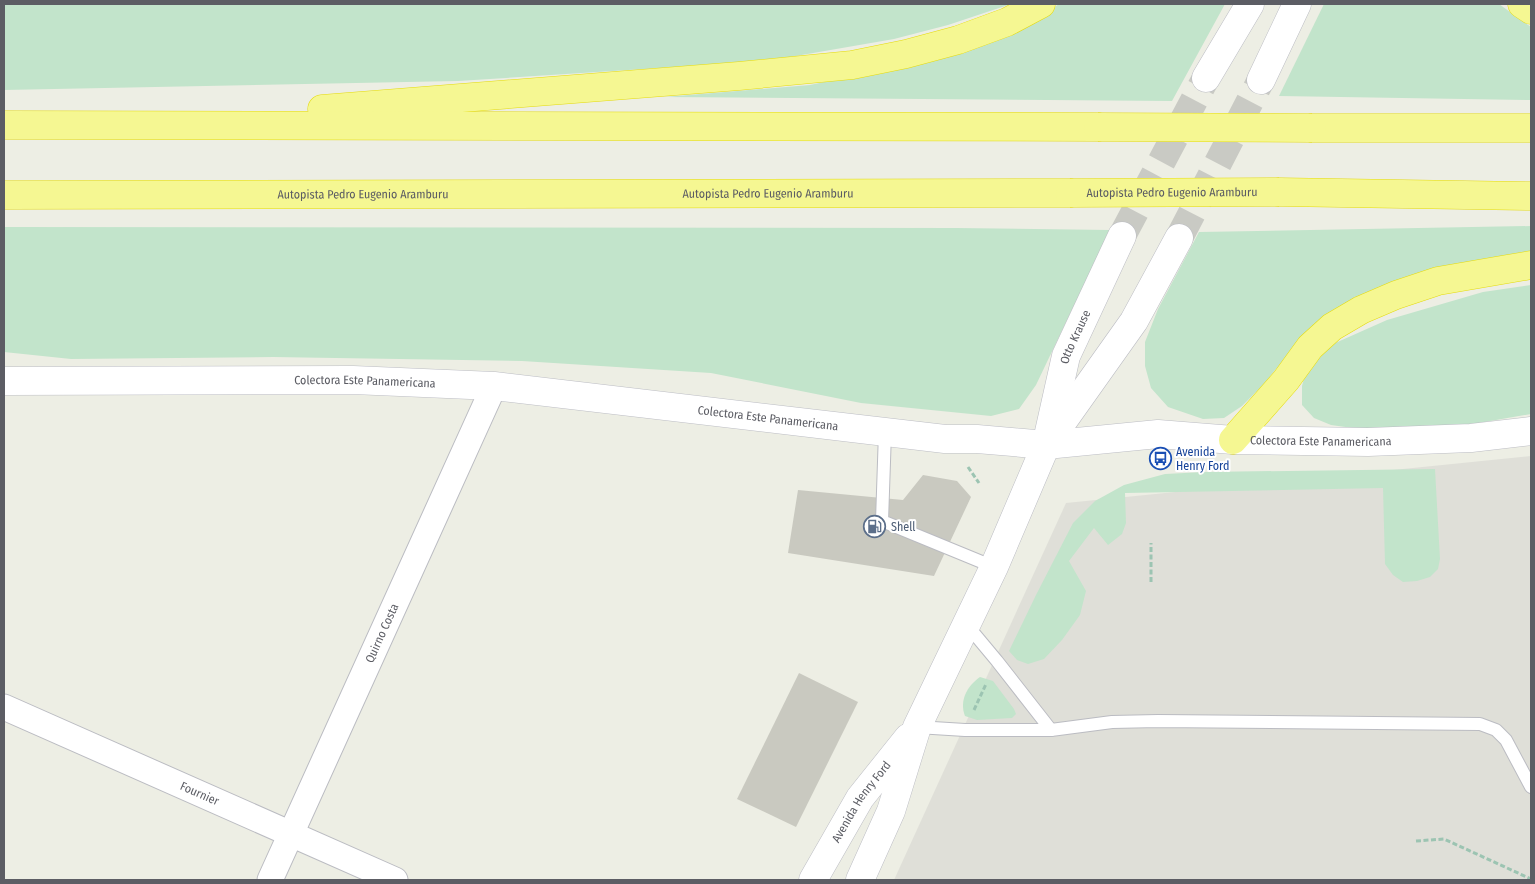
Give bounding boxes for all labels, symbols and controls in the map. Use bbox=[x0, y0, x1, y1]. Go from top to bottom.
street label: Autopista Pedro Eugenio Aramburu bbox=[1086, 185, 1258, 200]
street label: Autopista Pedro Eugenio Aramburu bbox=[682, 186, 854, 201]
street label: Autopista Pedro Eugenio Aramburu bbox=[277, 187, 449, 201]
street label: Otto Krause bbox=[1057, 308, 1094, 365]
street label: Colectora Este Panamericana bbox=[294, 373, 436, 391]
street label: Colectora Este Panamericana bbox=[697, 403, 839, 433]
street label: Colectora Este Panamericana bbox=[1250, 433, 1392, 449]
place label: Avenida Henry Ford bbox=[1176, 445, 1229, 473]
bus stop icon: Avenida Henry Ford bbox=[1148, 447, 1172, 471]
fuel station icon: Shell bbox=[863, 515, 887, 539]
place label: Shell bbox=[891, 520, 916, 534]
street label: Quirno Costa bbox=[362, 601, 401, 665]
street label: Avenida Henry Ford bbox=[829, 758, 894, 845]
street label: Fournier bbox=[178, 779, 222, 809]

